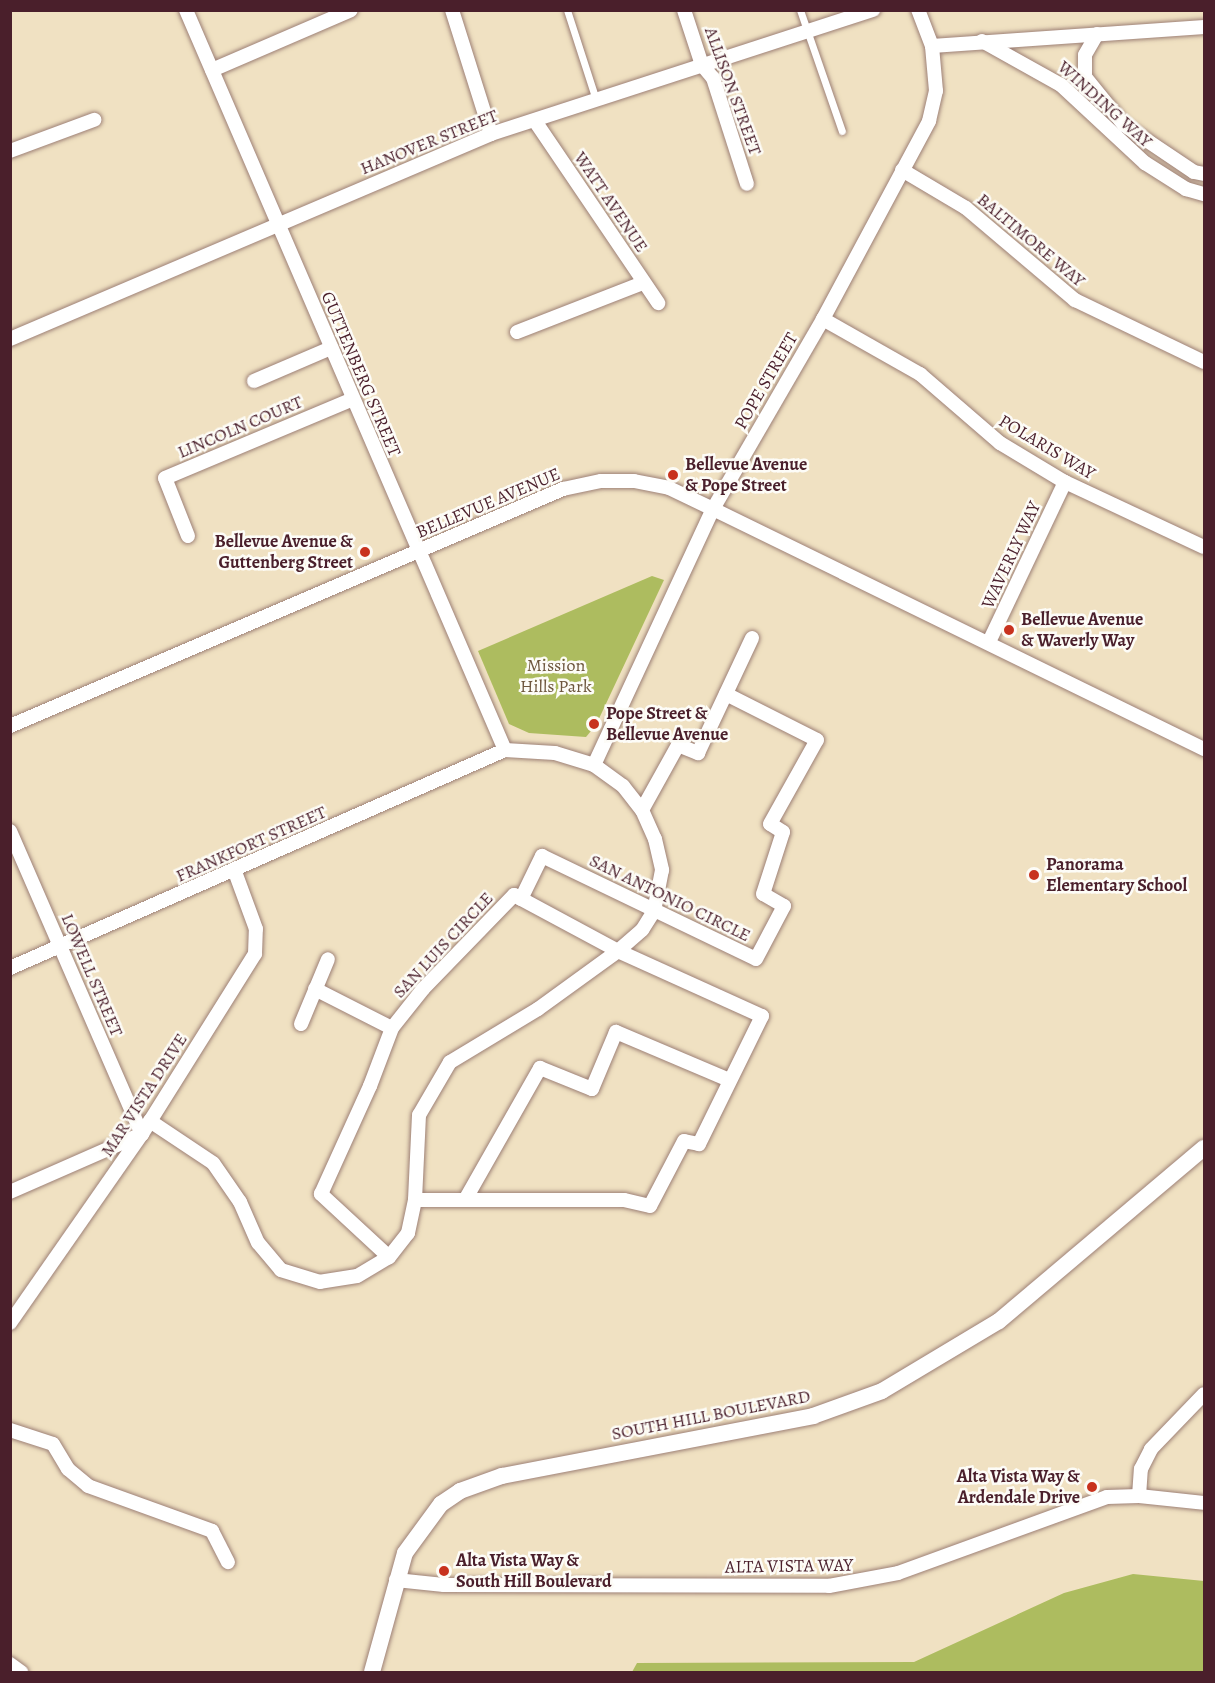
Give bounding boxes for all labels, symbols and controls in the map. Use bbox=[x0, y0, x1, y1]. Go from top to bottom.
street label: ALLISON STREET bbox=[700, 24, 766, 158]
street label: WINDING WAY bbox=[1053, 56, 1157, 152]
street label: HANOVER STREET bbox=[357, 105, 501, 179]
street label: WATT AVENUE bbox=[569, 148, 653, 256]
street label: BALTIMORE WAY bbox=[973, 189, 1089, 291]
street label: GUTTENBERG STREET bbox=[316, 288, 406, 460]
street label: POPE STREET bbox=[730, 329, 802, 433]
street label: LINCOLN COURT bbox=[174, 391, 306, 463]
street label: POLARIS WAY bbox=[995, 410, 1099, 484]
place label: Bellevue Avenue & Pope Street bbox=[685, 454, 807, 496]
street label: BELLEVUE AVENUE bbox=[413, 463, 563, 543]
marker: Bellevue Avenue & Pope Street bbox=[666, 468, 680, 482]
street label: WAVERLY WAY bbox=[977, 498, 1045, 612]
place label: Bellevue Avenue & Guttenberg Street bbox=[215, 531, 353, 574]
marker: Bellevue Avenue & Guttenberg Street bbox=[358, 545, 372, 559]
place label: Bellevue Avenue & Waverly Way bbox=[1021, 609, 1143, 652]
marker: Bellevue Avenue & Waverly Way bbox=[1002, 623, 1016, 637]
park label: Mission Hills Park bbox=[520, 655, 592, 698]
place label: Pope Street & Bellevue Avenue bbox=[606, 703, 728, 746]
marker: Pope Street & Bellevue Avenue bbox=[587, 717, 601, 731]
street label: FRANKFORT STREET bbox=[172, 801, 330, 887]
street label: SAN ANTONIO CIRCLE bbox=[586, 850, 754, 946]
place label: Panorama Elementary School bbox=[1046, 854, 1187, 896]
marker: Panorama Elementary School bbox=[1027, 868, 1041, 882]
street label: SAN LUIS CIRCLE bbox=[388, 888, 498, 1002]
street label: LOWELL STREET bbox=[56, 910, 128, 1040]
street label: MAR VISTA DRIVE bbox=[96, 1029, 192, 1161]
street label: SOUTH HILL BOULEVARD bbox=[610, 1385, 812, 1445]
place label: Alta Vista Way & Ardendale Drive bbox=[957, 1466, 1080, 1508]
marker: Alta Vista Way & Ardendale Drive bbox=[1085, 1480, 1099, 1494]
place label: Alta Vista Way & South Hill Boulevard bbox=[456, 1550, 612, 1592]
street label: ALTA VISTA WAY bbox=[725, 1554, 853, 1578]
marker: Alta Vista Way & South Hill Boulevard bbox=[437, 1564, 451, 1578]

